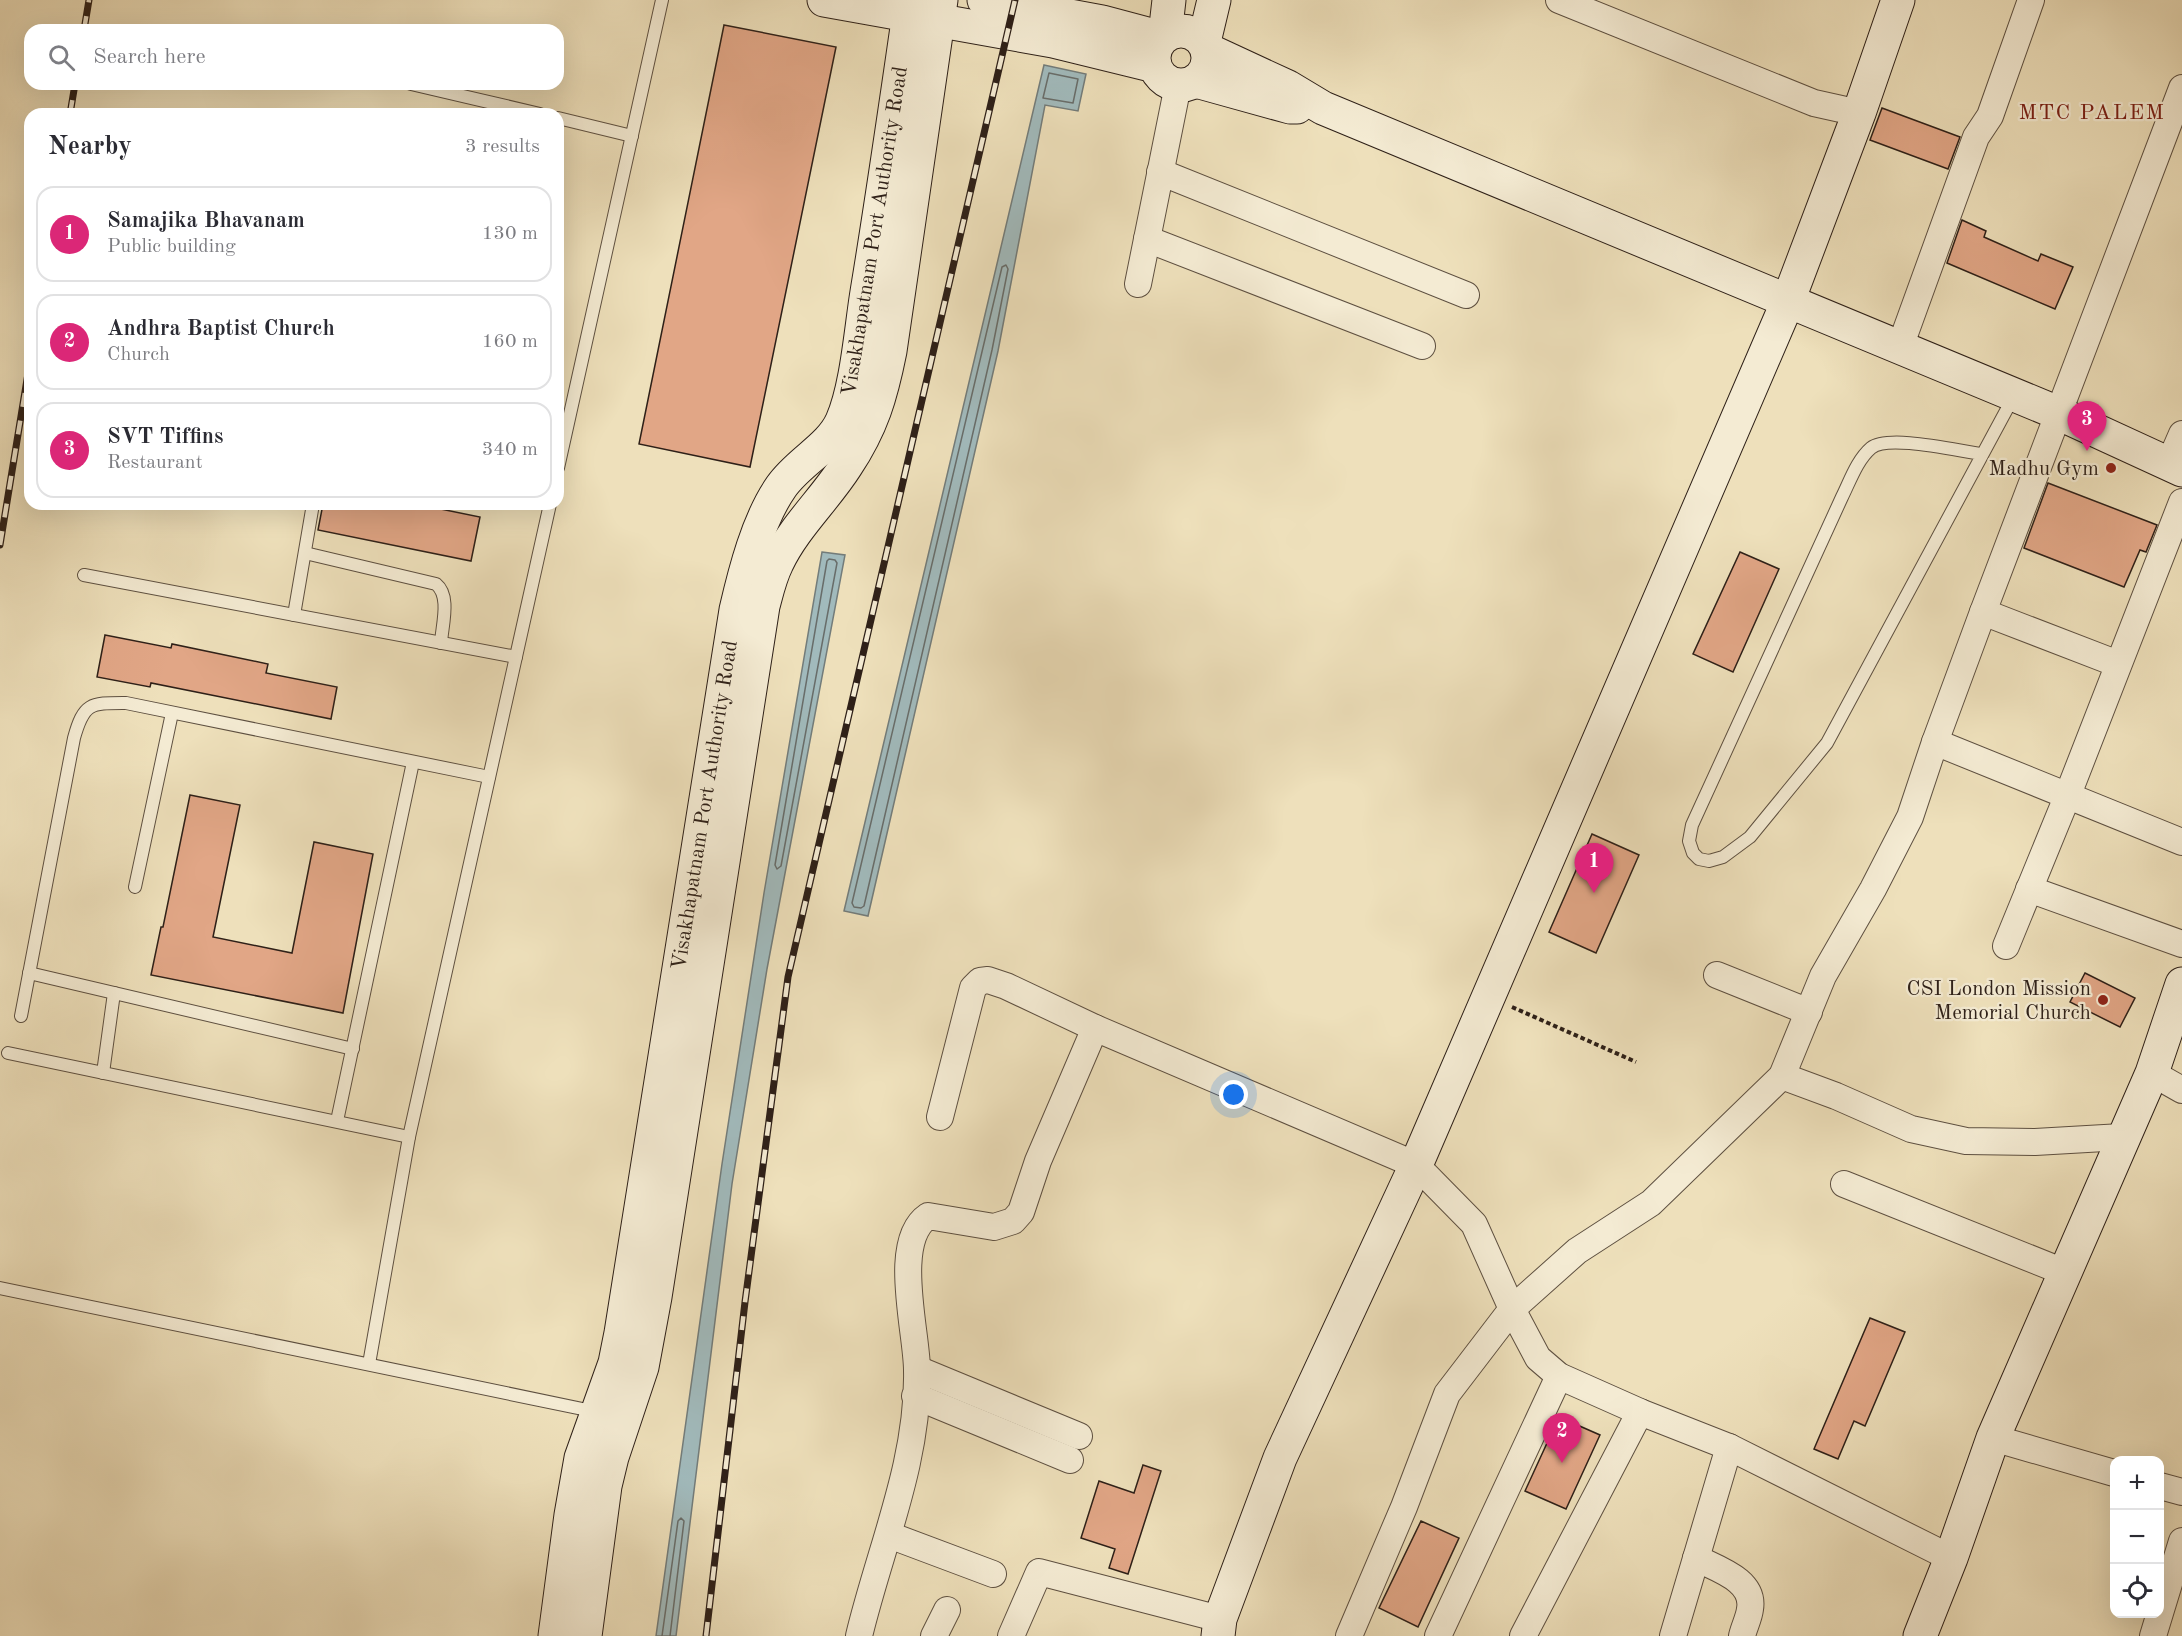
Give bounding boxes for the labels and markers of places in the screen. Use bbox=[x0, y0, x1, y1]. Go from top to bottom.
pin: 3 bbox=[2068, 402, 2106, 451]
place label: Madhu Gym bbox=[1989, 459, 2099, 480]
marker: Madhu Gym bbox=[2104, 461, 2118, 475]
pin: 1 bbox=[1574, 844, 1614, 893]
place label: CSI London Mission Memorial Church bbox=[1906, 979, 2091, 1024]
marker: CSI London Mission Memorial Church bbox=[2096, 993, 2110, 1007]
pin: 2 bbox=[1542, 1414, 1582, 1463]

